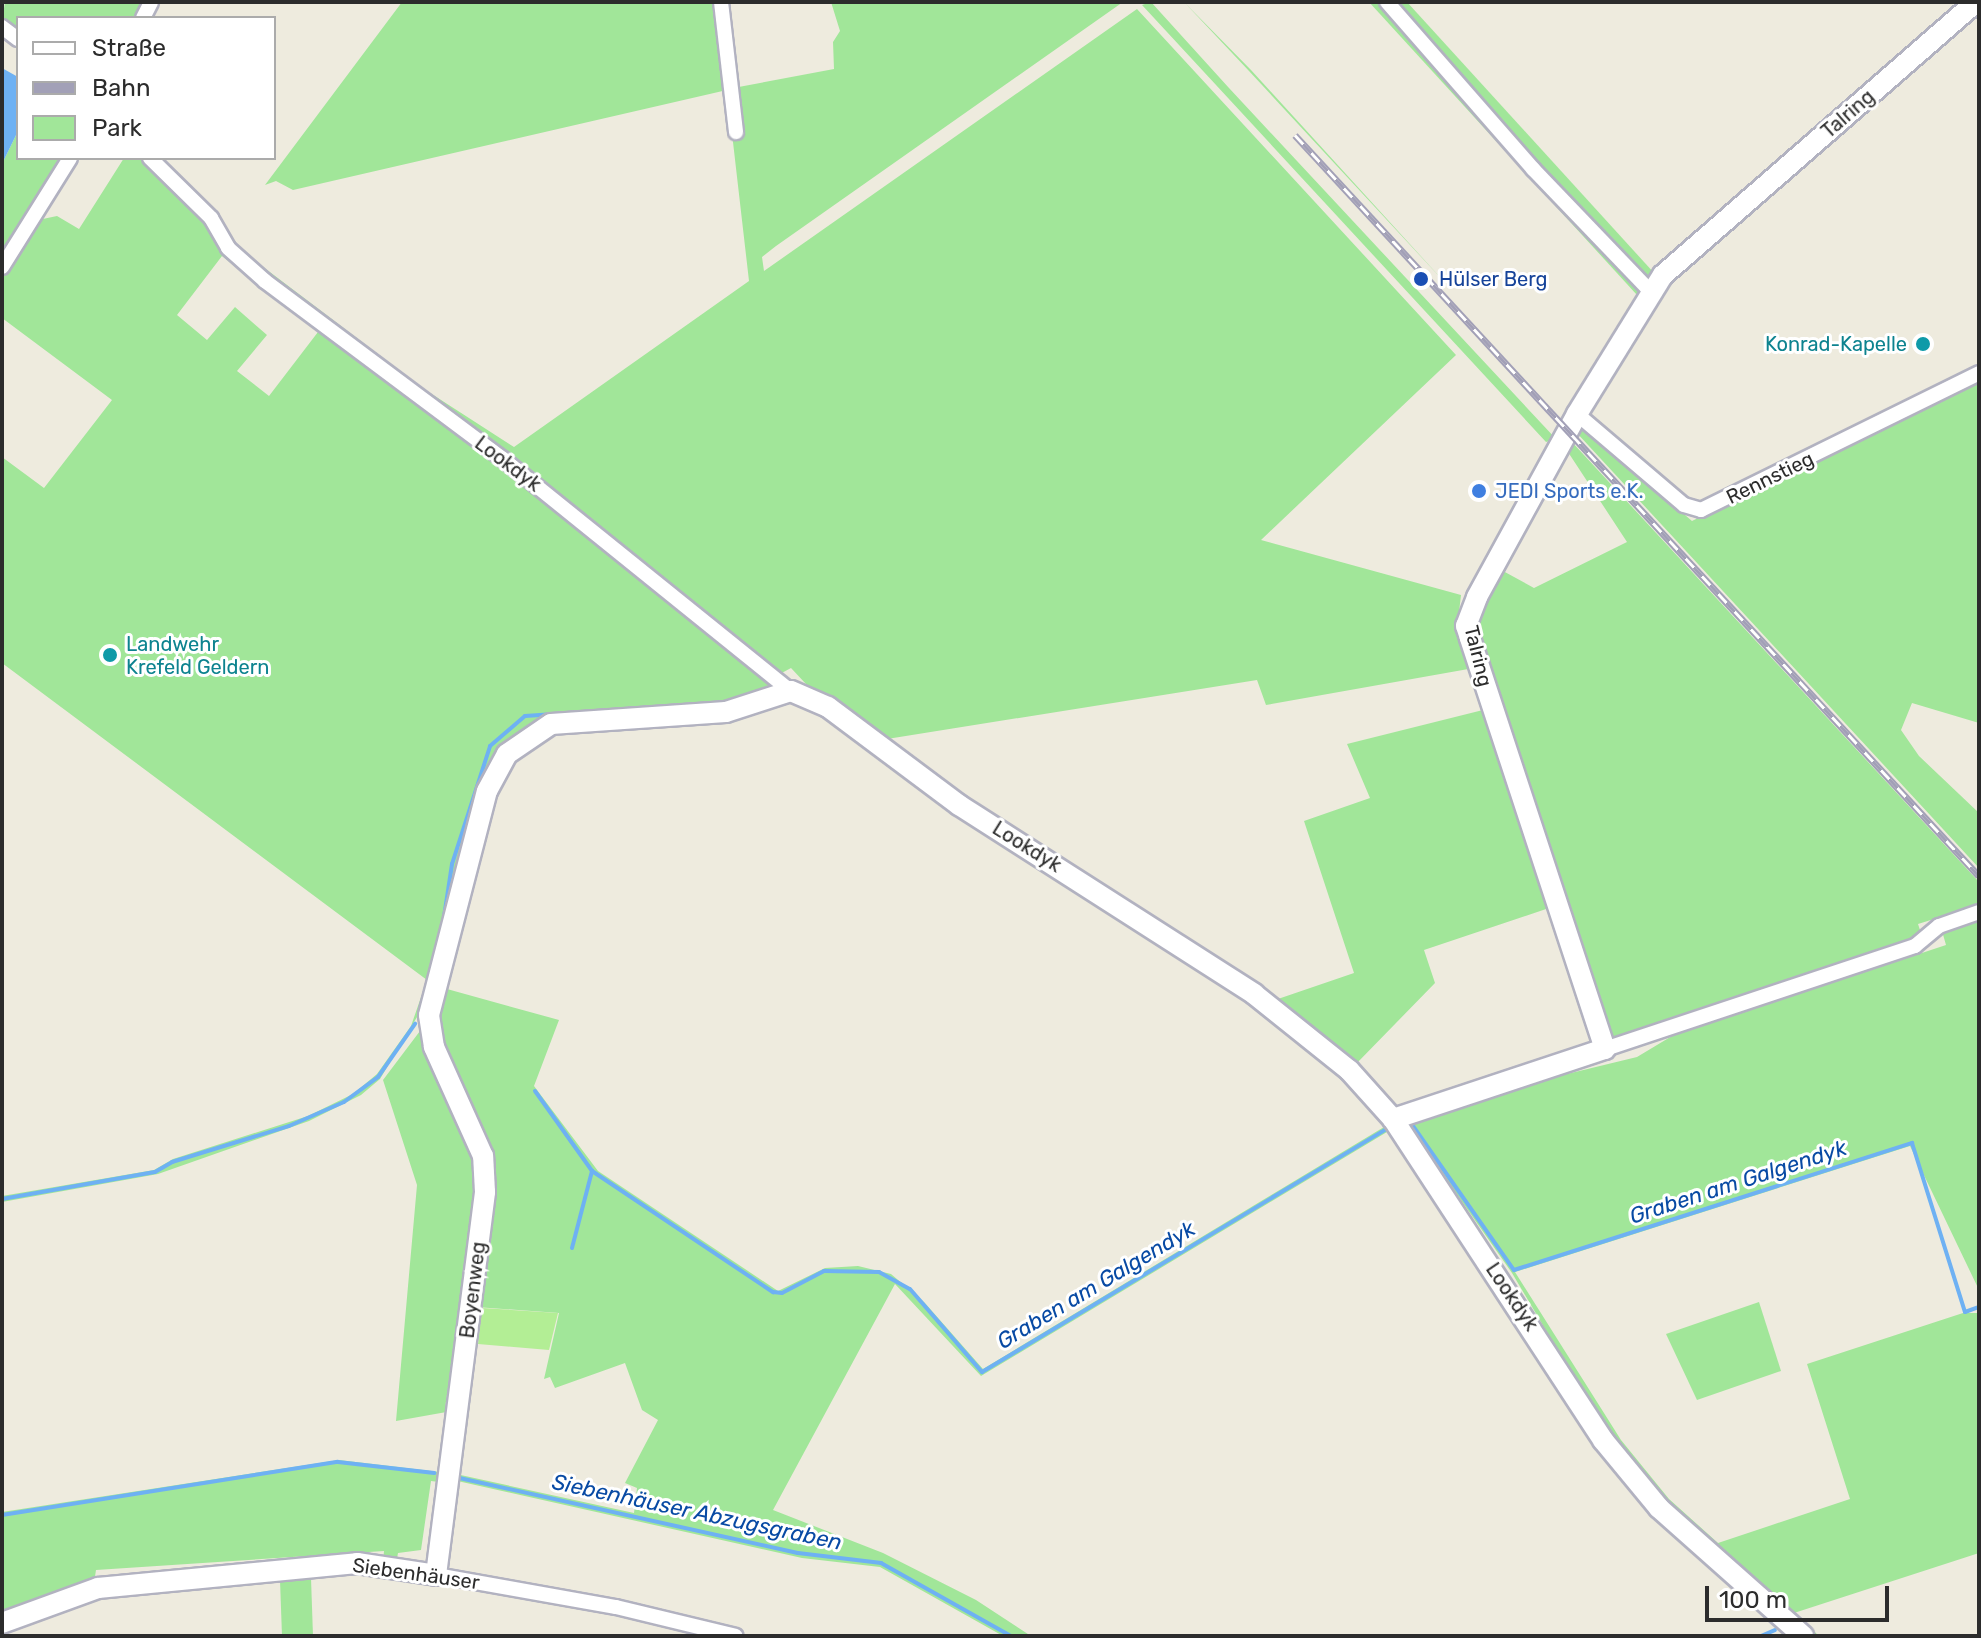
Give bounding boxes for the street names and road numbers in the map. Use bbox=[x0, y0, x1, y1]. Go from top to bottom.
street label: Talring bbox=[1817, 85, 1879, 143]
street label: Lookdyk bbox=[470, 431, 546, 497]
street label: Rennstieg bbox=[1722, 447, 1818, 509]
street label: Talring bbox=[1459, 623, 1497, 689]
street label: Lookdyk bbox=[988, 816, 1066, 878]
street label: Boyenweg bbox=[455, 1240, 491, 1340]
street label: Lookdyk bbox=[1480, 1258, 1544, 1336]
street label: Siebenhäuser bbox=[351, 1553, 481, 1595]

